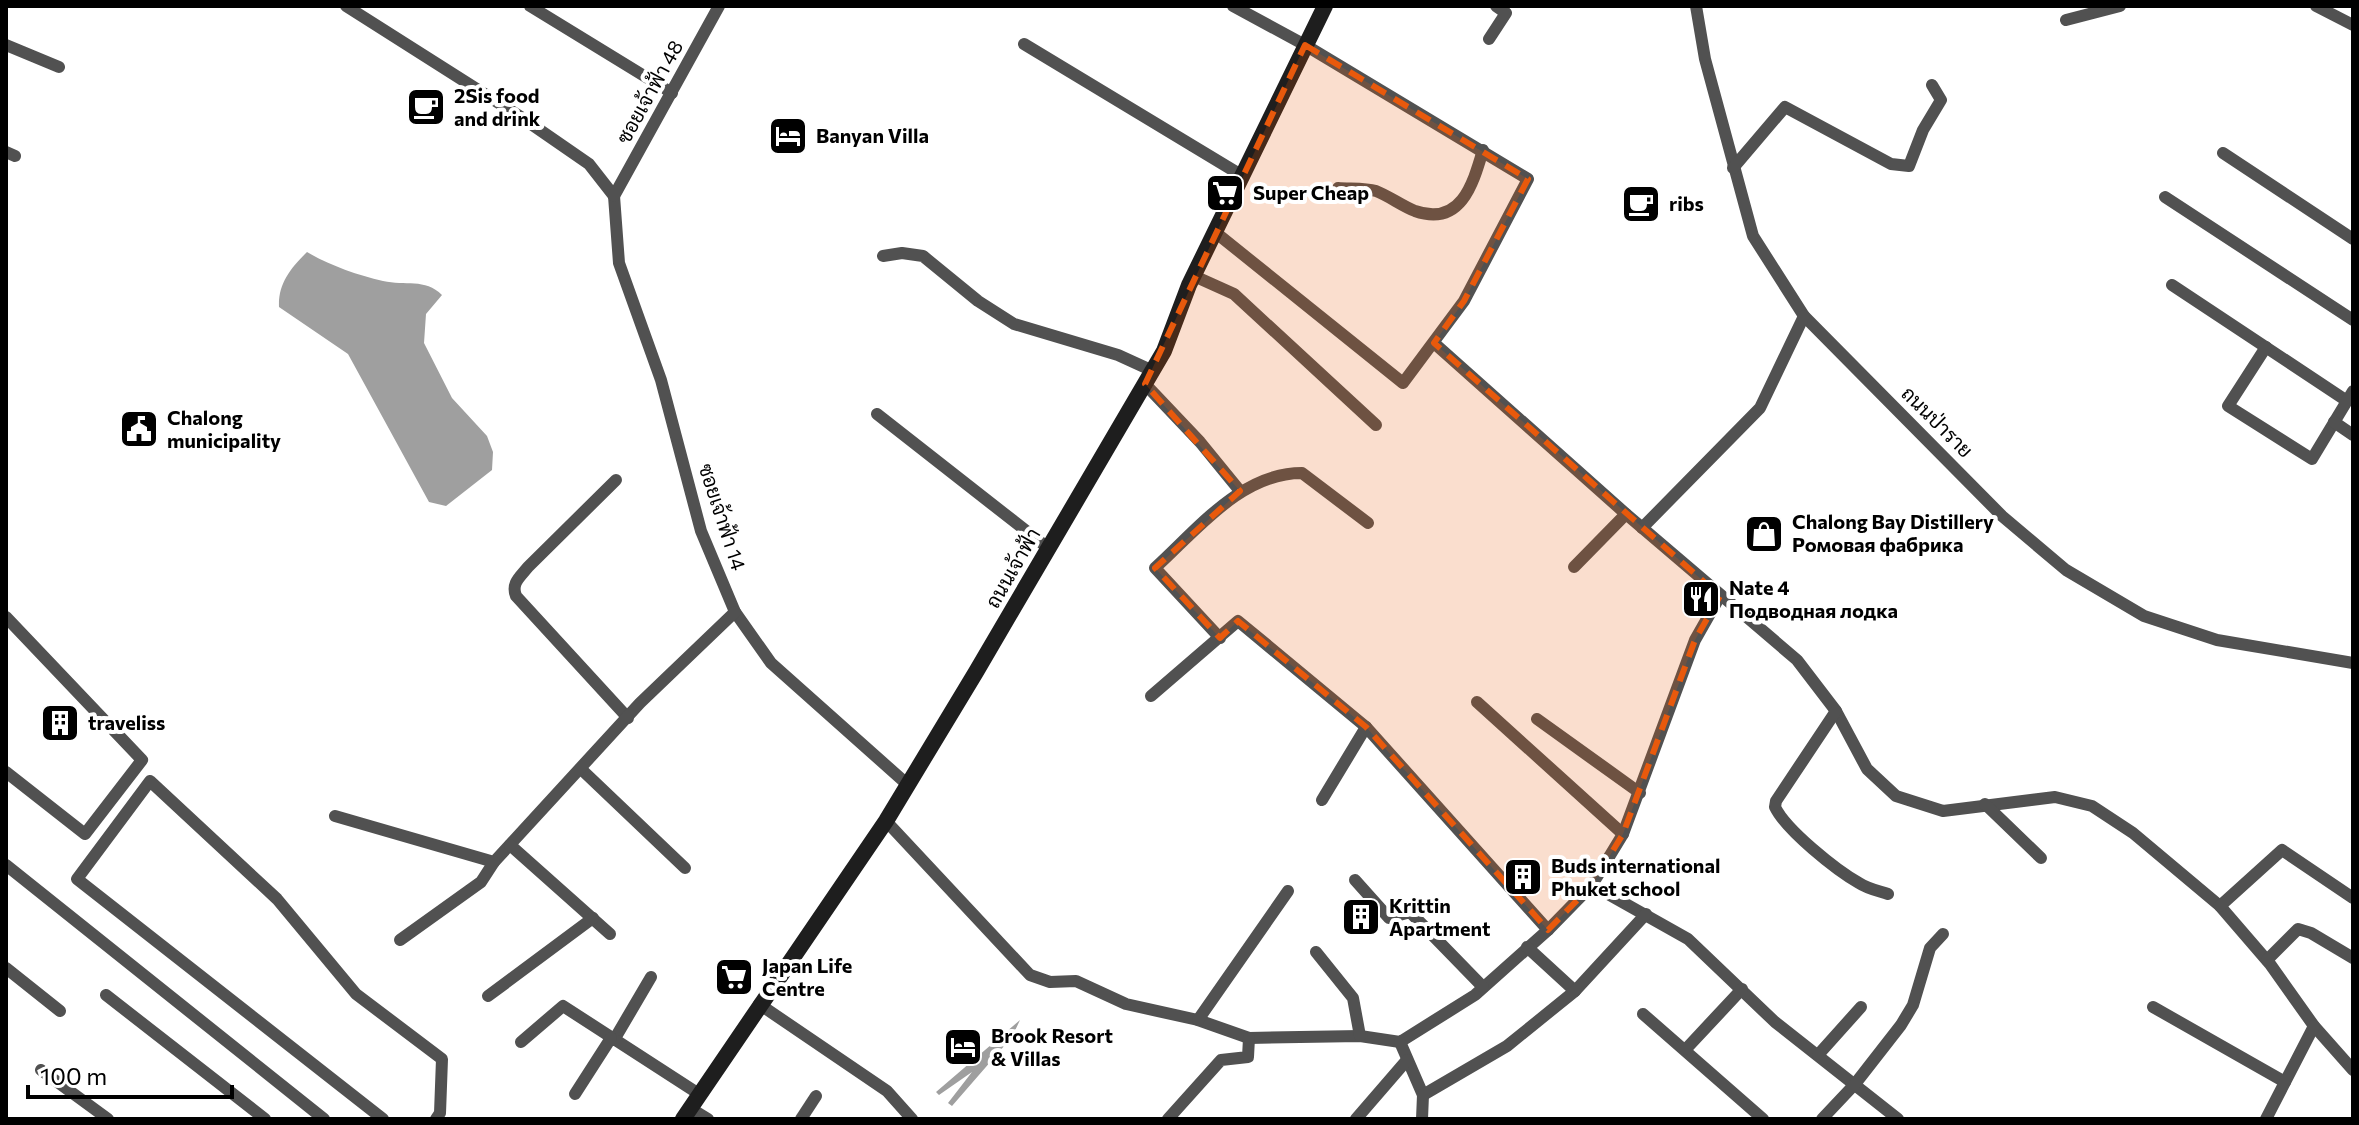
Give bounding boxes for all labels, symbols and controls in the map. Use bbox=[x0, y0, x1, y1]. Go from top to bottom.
street label: ซอยเจ้าฟ้า 48 bbox=[611, 36, 687, 147]
place label: 2Sis food and drink bbox=[454, 83, 541, 130]
cafe icon: 2Sis food and drink bbox=[405, 86, 447, 128]
hotel icon: Banyan Villa bbox=[767, 115, 809, 157]
place label: Banyan Villa bbox=[816, 123, 929, 147]
supermarket icon: Super Cheap bbox=[1204, 172, 1246, 214]
place label: Super Cheap bbox=[1253, 180, 1369, 204]
cafe icon: ribs bbox=[1620, 183, 1662, 225]
place label: ribs bbox=[1669, 191, 1704, 215]
street label: ถนนป่าราย bbox=[1897, 381, 1978, 462]
place label: Chalong municipality bbox=[167, 405, 281, 452]
public building icon: Chalong municipality bbox=[118, 408, 160, 450]
street label: ซอยเจ้าฟ้า 14 bbox=[694, 460, 752, 573]
place label: Chalong Bay Distillery Ромовая фабрика bbox=[1792, 509, 1994, 556]
shop icon: Chalong Bay Distillery Ромовая фабрика bbox=[1743, 513, 1785, 555]
street label: ถนนเจ้าฟ้า bbox=[980, 523, 1045, 612]
place label: Nate 4 Подводная лодка bbox=[1729, 575, 1898, 622]
restaurant icon: Nate 4 Подводная лодка bbox=[1680, 578, 1722, 620]
building icon: traveliss bbox=[39, 702, 81, 744]
place label: traveliss bbox=[88, 710, 165, 734]
place label: Buds international Phuket school bbox=[1551, 853, 1720, 900]
building icon: Buds international Phuket school bbox=[1502, 856, 1544, 898]
place label: Krittin Apartment bbox=[1389, 893, 1490, 940]
building icon: Krittin Apartment bbox=[1340, 896, 1382, 938]
place label: Japan Life Centre bbox=[762, 953, 852, 1000]
supermarket icon: Japan Life Centre bbox=[713, 956, 755, 998]
place label: Brook Resort & Villas bbox=[991, 1023, 1113, 1070]
hotel icon: Brook Resort & Villas bbox=[942, 1026, 984, 1068]
scale bar bbox=[28, 1049, 232, 1099]
text: 100 m bbox=[40, 1061, 107, 1090]

